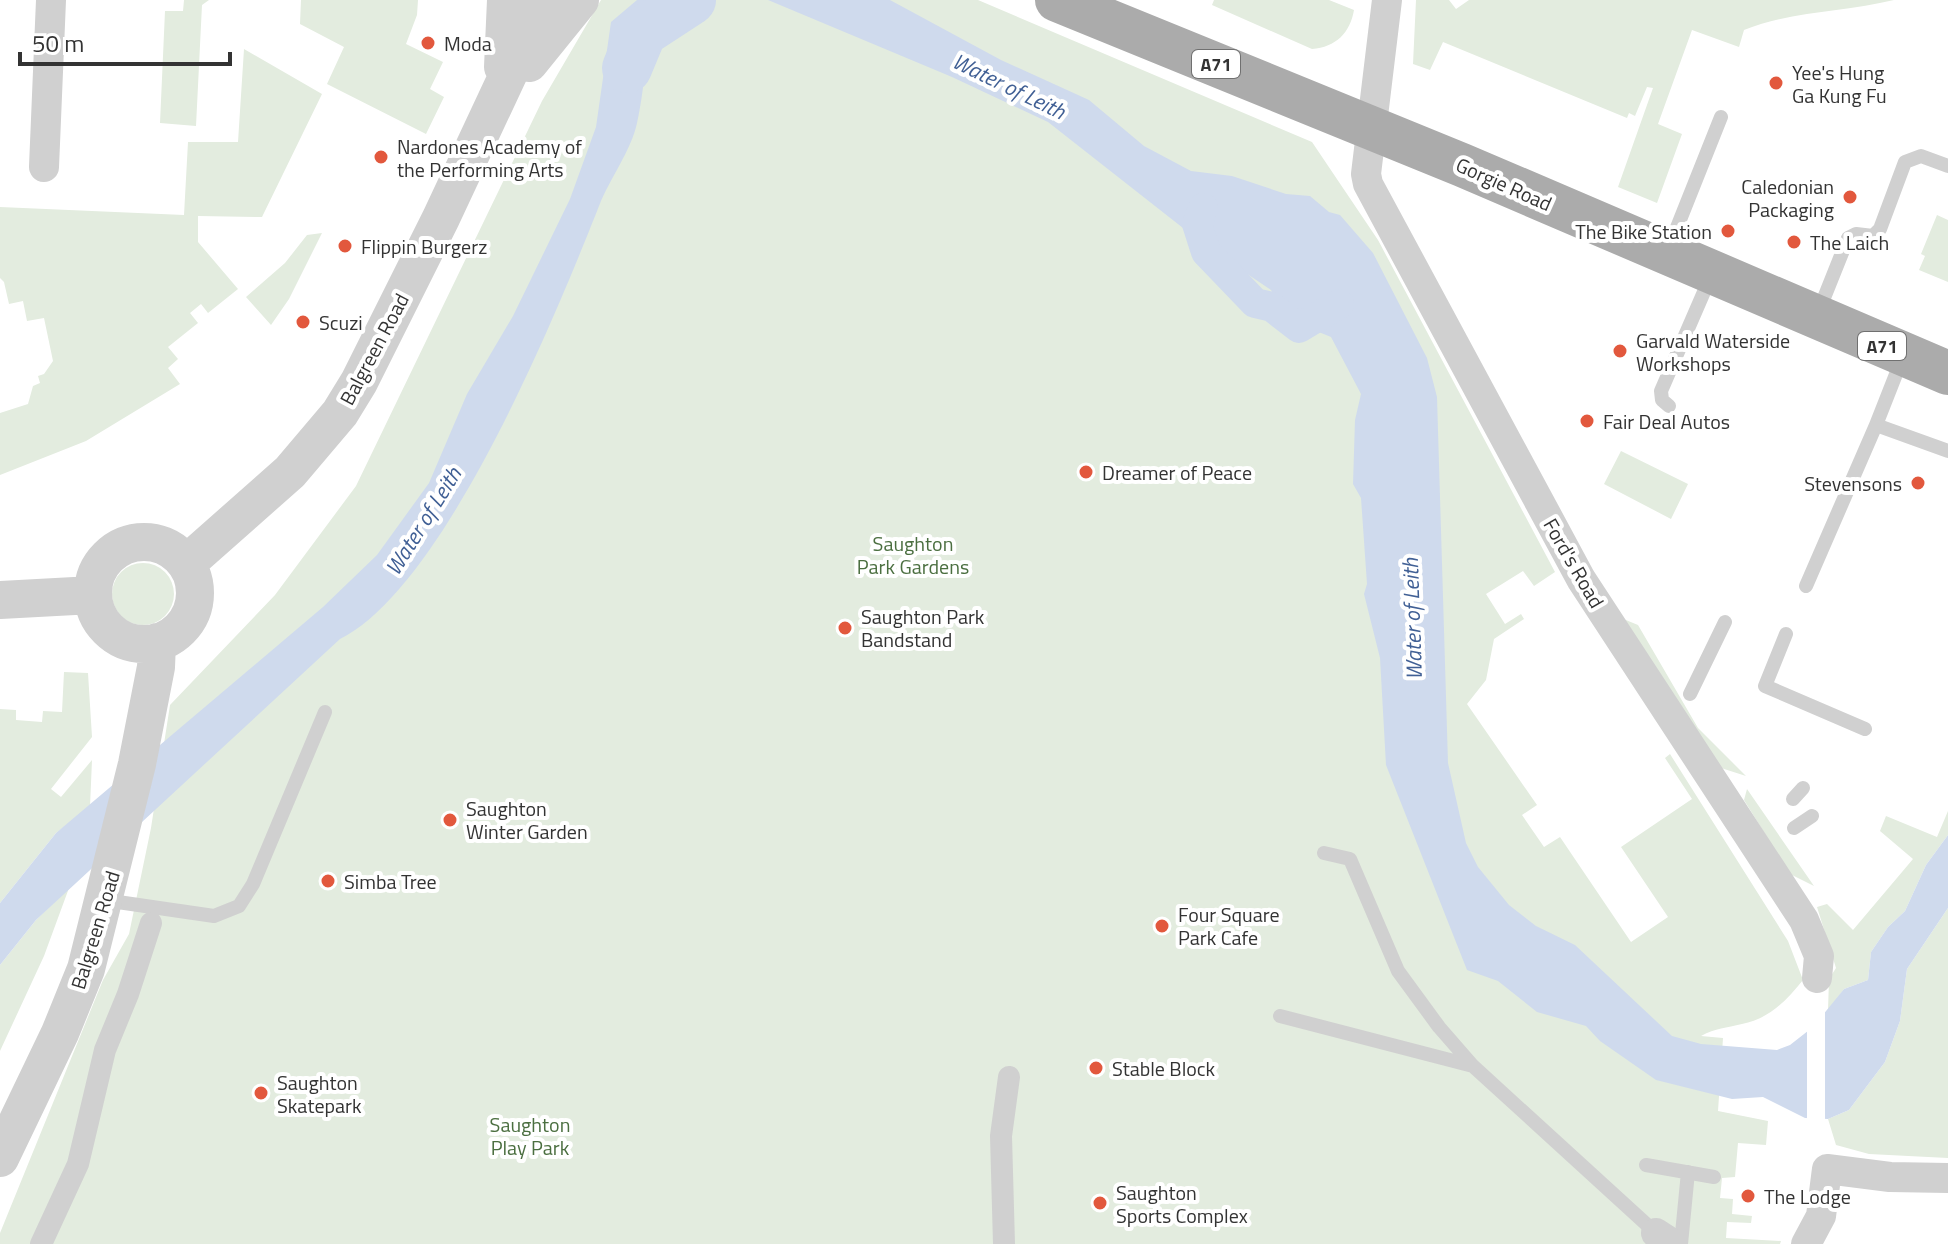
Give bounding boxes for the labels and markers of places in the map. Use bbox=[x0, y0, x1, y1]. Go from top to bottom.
place label: Moda bbox=[444, 28, 492, 59]
marker: Moda bbox=[419, 34, 437, 52]
place label: Yee's Hung Ga Kung Fu bbox=[1792, 57, 1887, 111]
marker: Yee's Hung Ga Kung Fu bbox=[1767, 74, 1785, 92]
place label: Nardones Academy of the Performing Arts bbox=[397, 131, 582, 185]
marker: Nardones Academy of the Performing Arts bbox=[372, 148, 390, 166]
place label: Caledonian Packaging bbox=[1741, 171, 1834, 225]
marker: Caledonian Packaging bbox=[1841, 188, 1859, 206]
place label: The Bike Station bbox=[1575, 216, 1712, 247]
marker: The Bike Station bbox=[1719, 222, 1737, 240]
place label: The Laich bbox=[1810, 227, 1889, 258]
place label: Flippin Burgerz bbox=[361, 231, 487, 262]
marker: The Laich bbox=[1785, 233, 1803, 251]
marker: Flippin Burgerz bbox=[336, 237, 354, 255]
place label: Scuzi bbox=[319, 307, 363, 338]
marker: Scuzi bbox=[294, 313, 312, 331]
place label: Garvald Waterside Workshops bbox=[1636, 325, 1790, 379]
marker: Garvald Waterside Workshops bbox=[1611, 342, 1629, 360]
place label: Fair Deal Autos bbox=[1603, 406, 1730, 437]
marker: Fair Deal Autos bbox=[1578, 412, 1596, 430]
place label: Dreamer of Peace bbox=[1102, 457, 1252, 488]
marker: Dreamer of Peace bbox=[1077, 463, 1095, 481]
place label: Stevensons bbox=[1804, 468, 1902, 499]
marker: Stevensons bbox=[1909, 474, 1927, 492]
place label: Saughton Park Bandstand bbox=[861, 601, 985, 655]
marker: Saughton Park Bandstand bbox=[836, 619, 854, 637]
place label: Saughton Winter Garden bbox=[466, 793, 588, 847]
marker: Saughton Winter Garden bbox=[441, 811, 459, 829]
place label: Simba Tree bbox=[344, 866, 437, 897]
marker: Simba Tree bbox=[319, 872, 337, 890]
place label: Four Square Park Cafe bbox=[1178, 899, 1279, 953]
marker: Four Square Park Cafe bbox=[1153, 917, 1171, 935]
place label: Stable Block bbox=[1112, 1053, 1216, 1084]
marker: Stable Block bbox=[1087, 1059, 1105, 1077]
place label: Saughton Skatepark bbox=[277, 1067, 362, 1121]
marker: Saughton Skatepark bbox=[252, 1084, 270, 1102]
place label: Saughton Sports Complex bbox=[1116, 1177, 1248, 1231]
place label: The Lodge bbox=[1764, 1181, 1851, 1212]
marker: The Lodge bbox=[1739, 1187, 1757, 1205]
marker: Saughton Sports Complex bbox=[1091, 1194, 1109, 1212]

